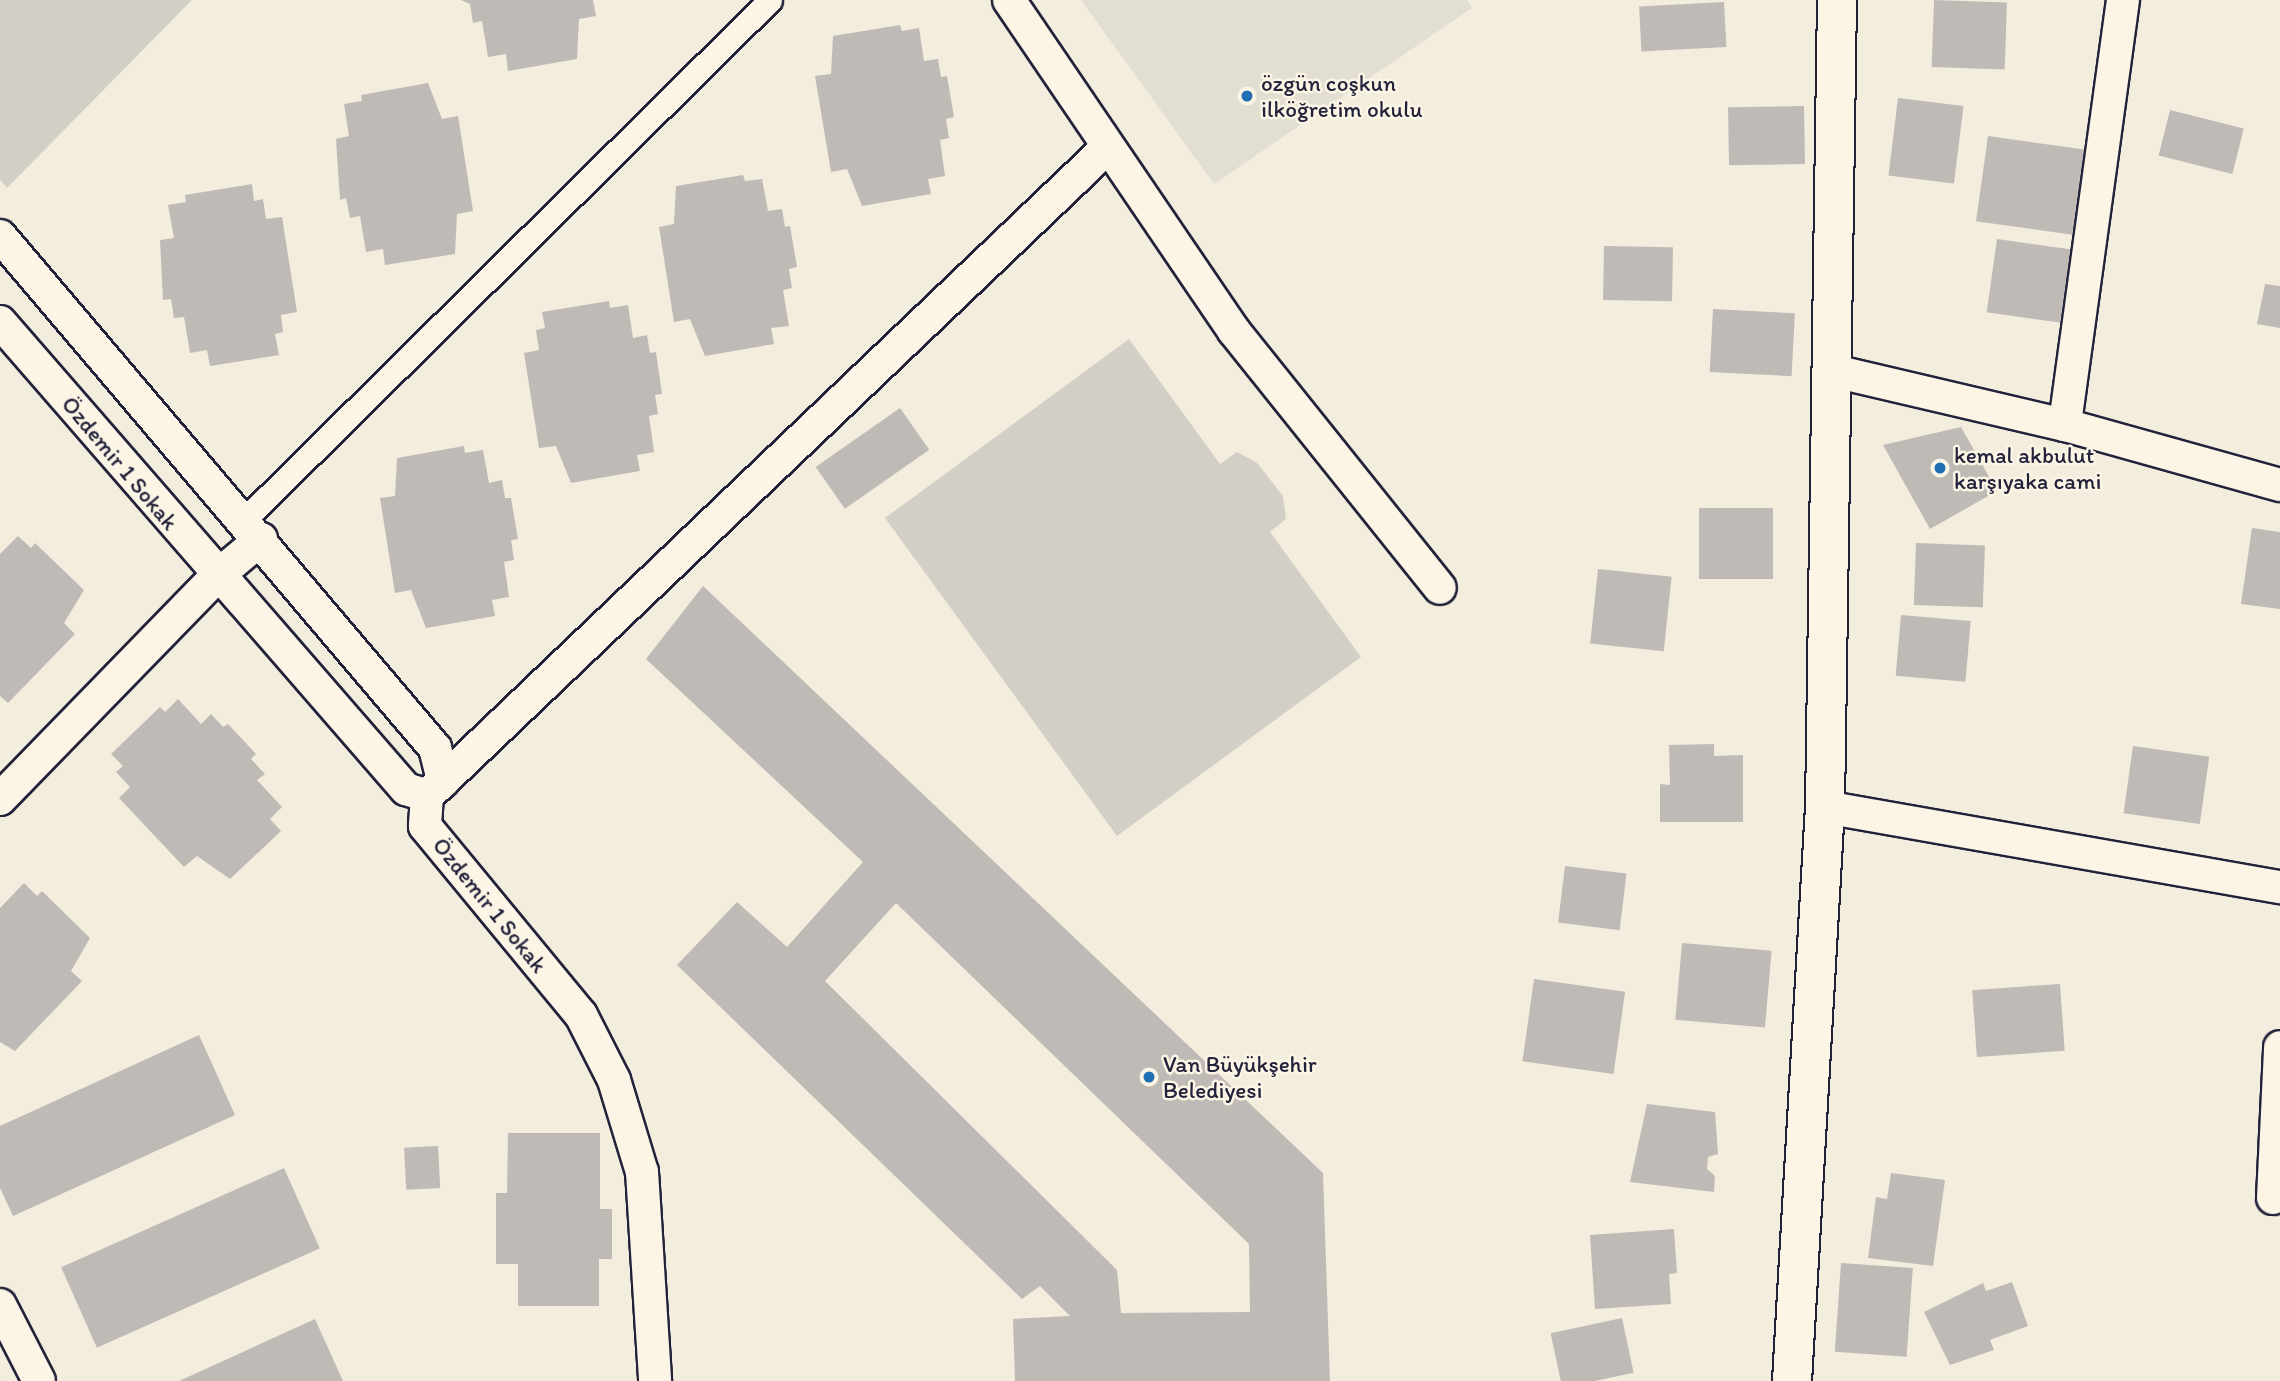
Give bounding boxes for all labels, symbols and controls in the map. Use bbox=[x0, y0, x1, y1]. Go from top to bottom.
place label: özgün coşkun ilköğretim okulu bbox=[1261, 69, 1422, 123]
marker: özgün coşkun ilköğretim okulu bbox=[1239, 88, 1255, 104]
street label: Özdemir 1 Sokak bbox=[56, 391, 184, 535]
place label: kemal akbulut karşıyaka cami bbox=[1954, 441, 2101, 495]
marker: kemal akbulut karşıyaka cami bbox=[1932, 460, 1948, 476]
street label: Özdemir 1 Sokak bbox=[427, 832, 553, 978]
place label: Van Büyükşehir Belediyesi bbox=[1163, 1050, 1317, 1104]
marker: Van Büyükşehir Belediyesi bbox=[1141, 1069, 1157, 1085]

